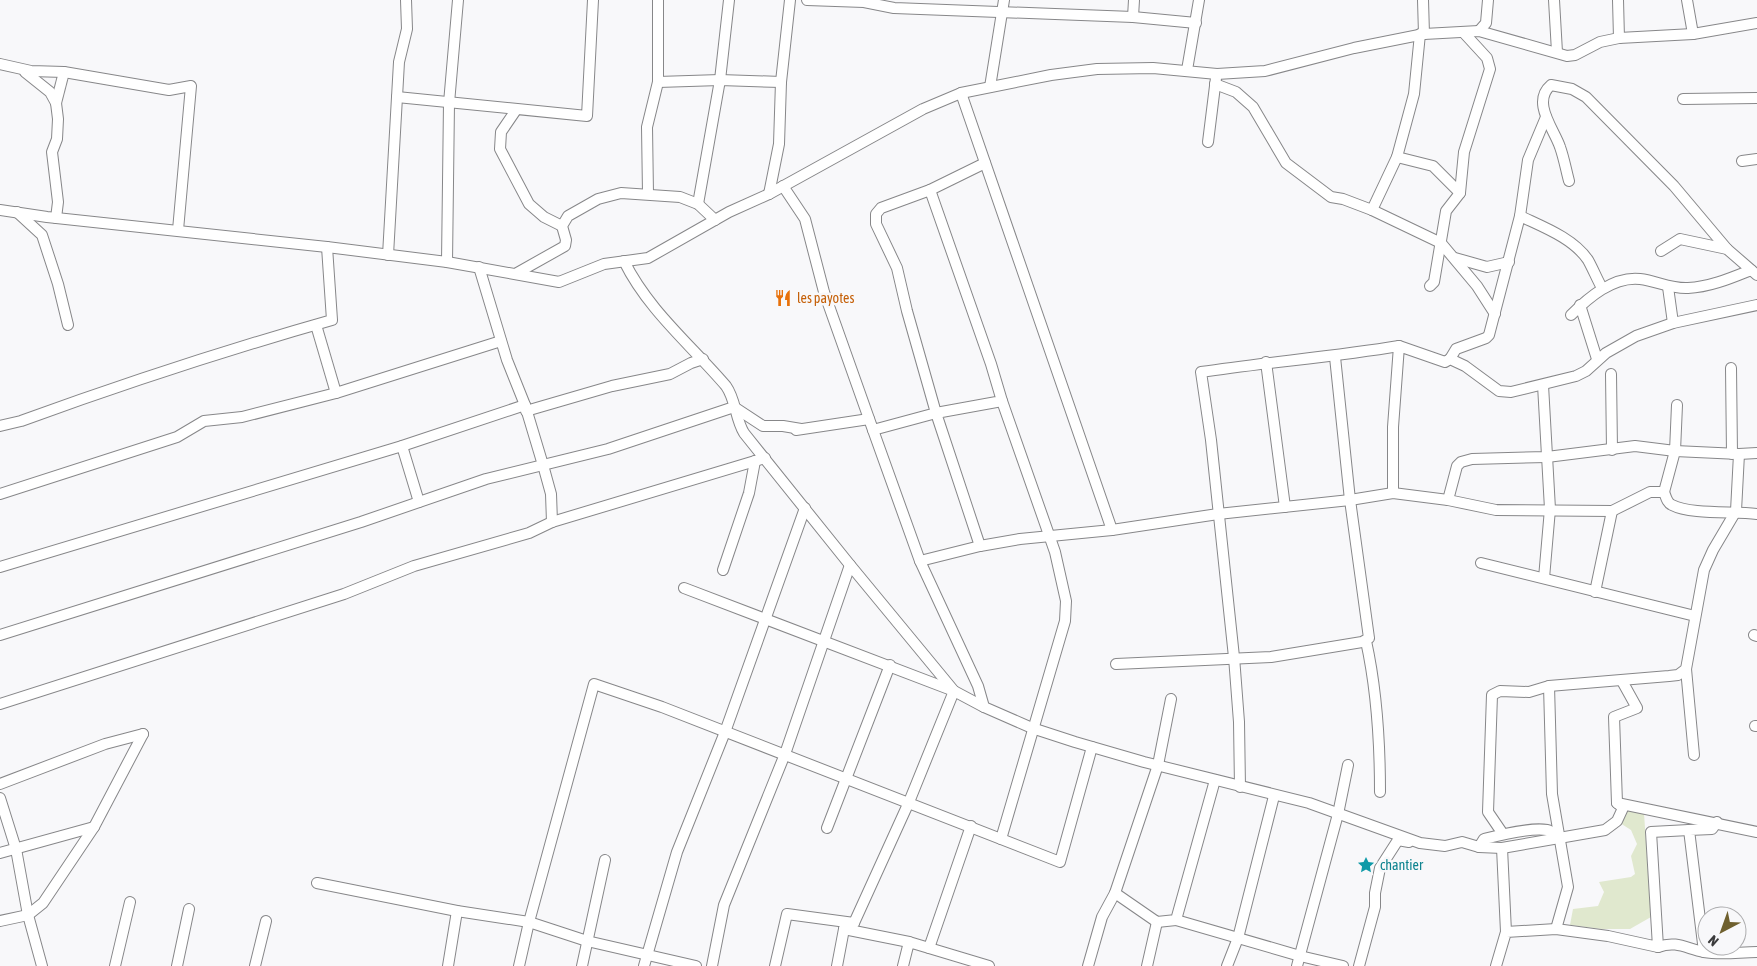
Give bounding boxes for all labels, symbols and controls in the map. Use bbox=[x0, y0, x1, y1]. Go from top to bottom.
restaurant icon: les payotes bbox=[773, 288, 793, 308]
place label: les payotes bbox=[797, 290, 854, 306]
place icon: chantier bbox=[1356, 855, 1376, 875]
place label: chantier bbox=[1380, 857, 1424, 873]
north arrow bbox=[1697, 906, 1747, 956]
text: N bbox=[1705, 932, 1722, 950]

